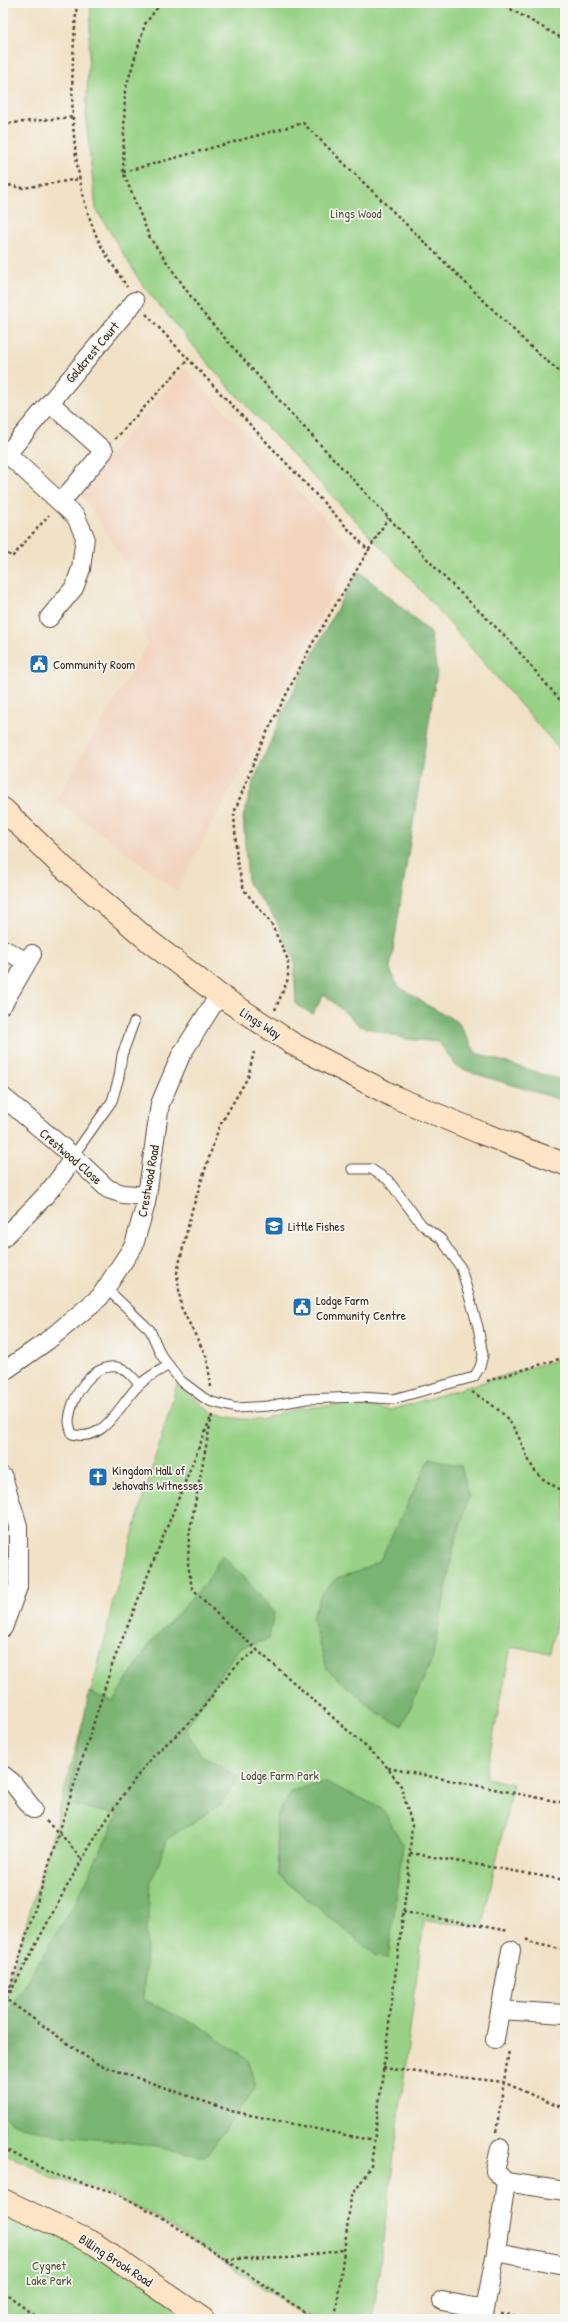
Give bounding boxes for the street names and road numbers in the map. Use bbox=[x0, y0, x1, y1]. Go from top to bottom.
street label: Goldcrest Court bbox=[61, 317, 123, 386]
street label: Lings Way bbox=[237, 1003, 286, 1043]
street label: Crestwood Close bbox=[36, 1124, 106, 1188]
street label: Crestwood Road bbox=[133, 1144, 163, 1218]
street label: Billing Brook Road bbox=[76, 2229, 156, 2291]

